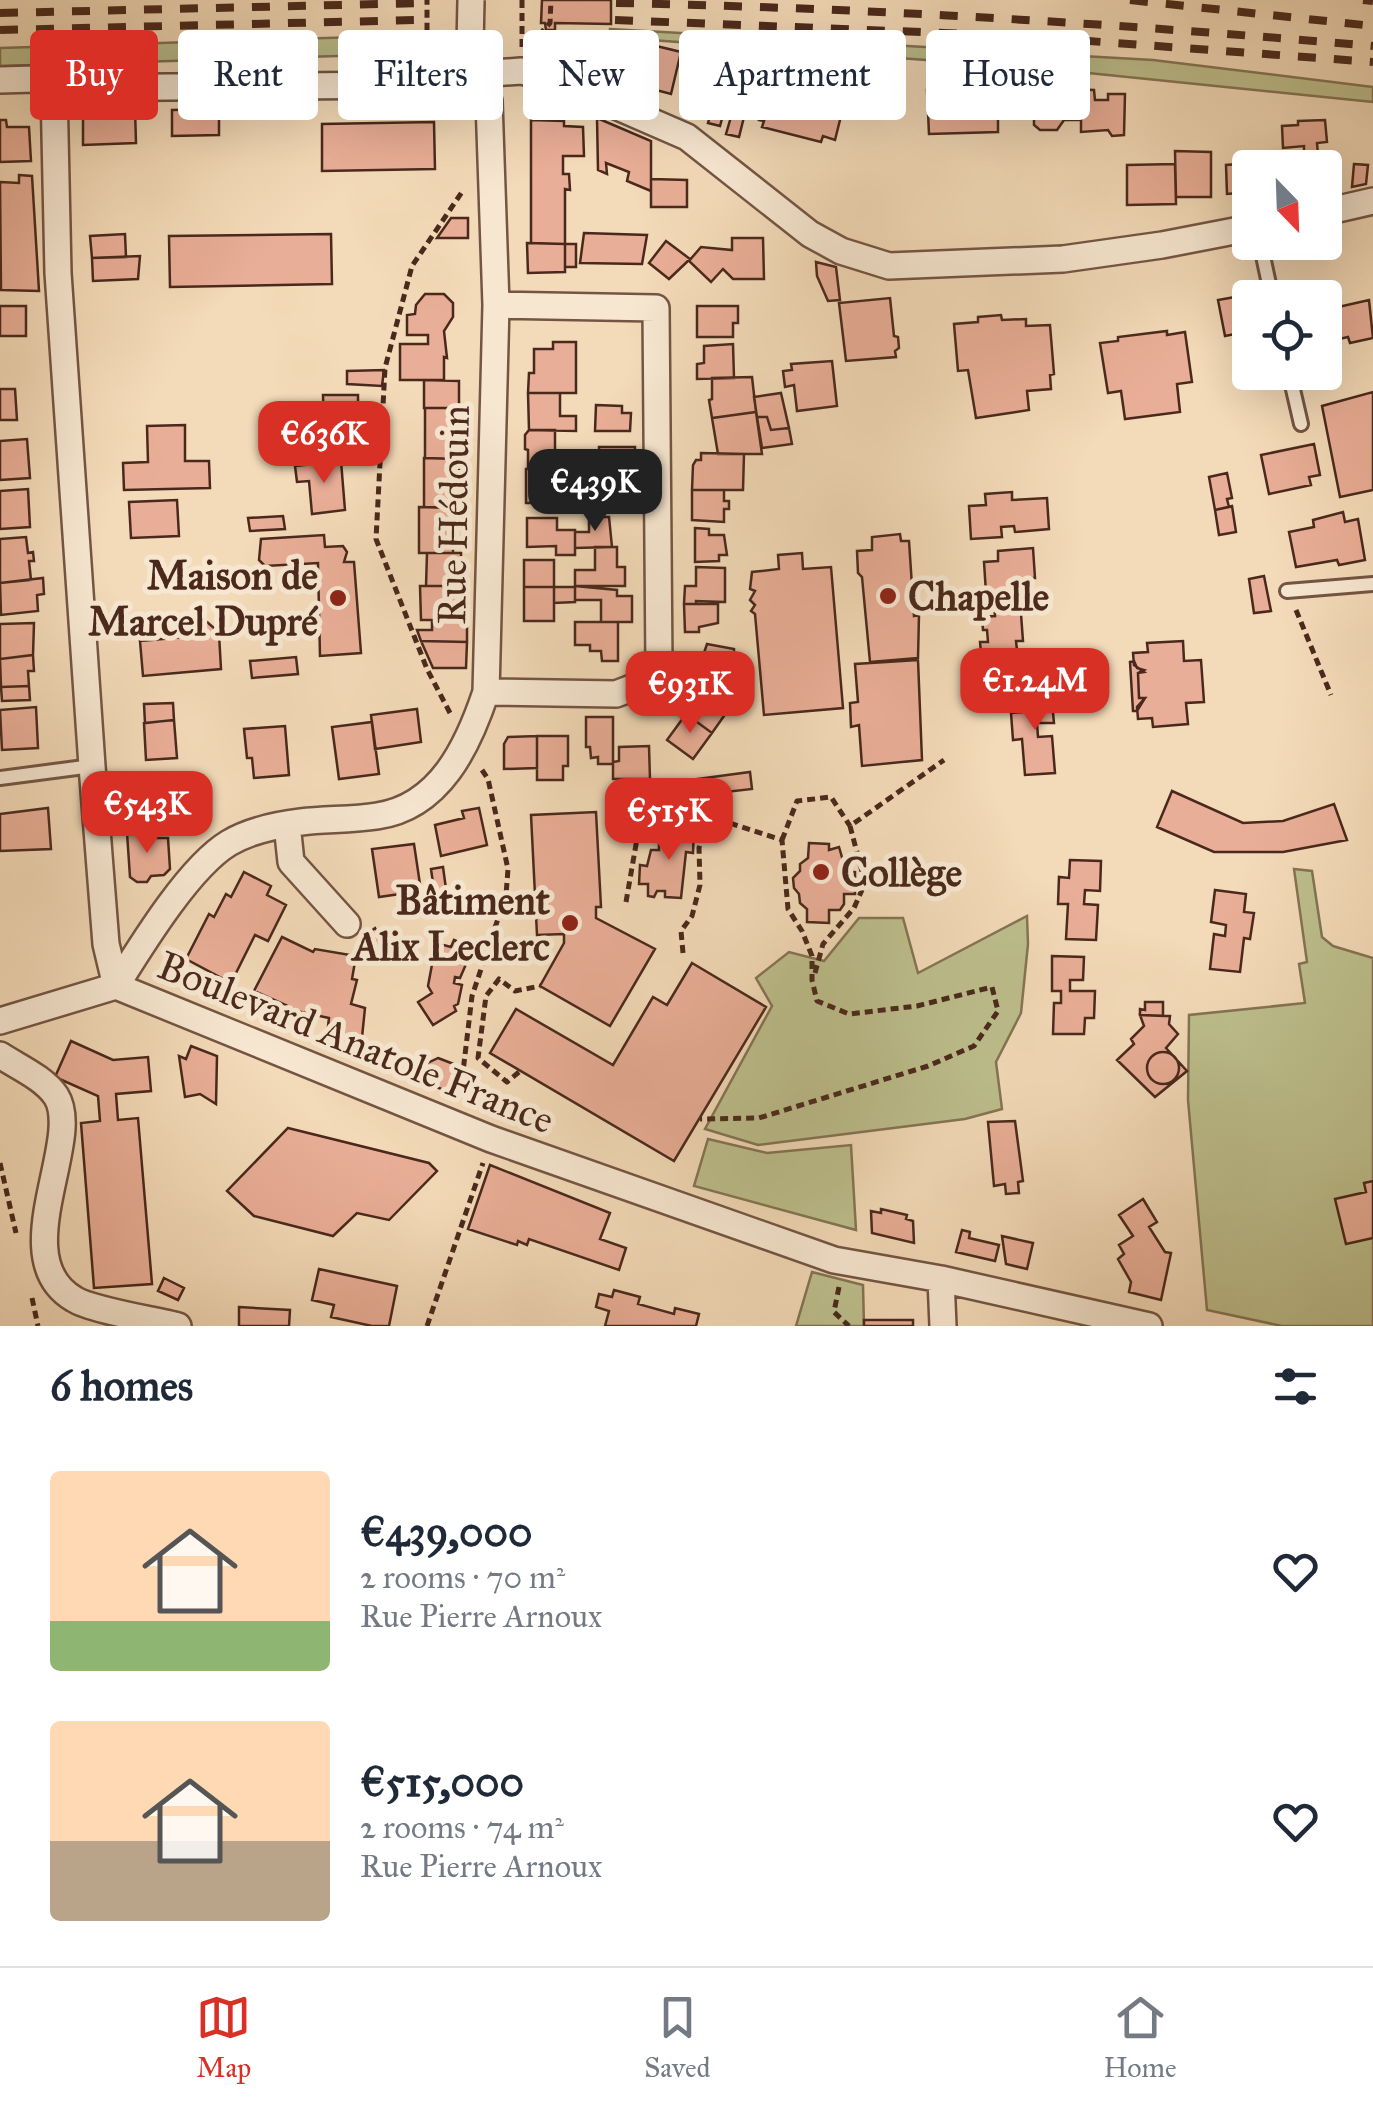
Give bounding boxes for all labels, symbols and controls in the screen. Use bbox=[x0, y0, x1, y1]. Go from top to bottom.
chip: Buy bbox=[30, 30, 158, 120]
chip: Rent bbox=[178, 30, 318, 120]
chip: Filters bbox=[338, 30, 503, 120]
chip: New bbox=[523, 30, 659, 120]
chip: Apartment bbox=[679, 30, 906, 120]
chip: House bbox=[926, 30, 1090, 120]
north arrow bbox=[1232, 150, 1342, 260]
map controls bbox=[1232, 150, 1342, 390]
button: locate bbox=[1232, 280, 1342, 390]
pin: €636K bbox=[254, 401, 394, 486]
street label: Rue Hédouin bbox=[427, 405, 480, 625]
text: €636K bbox=[280, 414, 368, 453]
pin: €439K bbox=[525, 449, 665, 534]
text: €439K bbox=[550, 462, 640, 501]
place label: Maison de Marcel Dupré bbox=[88, 551, 319, 646]
place label: Chapelle bbox=[908, 572, 1050, 621]
marker: Chapelle bbox=[877, 585, 899, 607]
marker: Maison de Marcel Dupré bbox=[327, 587, 349, 609]
pin: €1.24M bbox=[954, 648, 1116, 733]
pin: €931K bbox=[620, 651, 760, 736]
text: €1.24M bbox=[982, 661, 1088, 700]
text: €931K bbox=[648, 664, 732, 703]
pin: €543K bbox=[77, 771, 217, 856]
pin: €515K bbox=[599, 778, 739, 863]
text: €543K bbox=[104, 784, 190, 823]
text: €515K bbox=[627, 791, 711, 830]
place label: Collège bbox=[841, 848, 962, 897]
marker: Collège bbox=[810, 861, 832, 883]
place label: Bâtiment Alix Leclerc bbox=[350, 876, 551, 971]
marker: Bâtiment Alix Leclerc bbox=[559, 912, 581, 934]
street label: Boulevard Anatole France bbox=[151, 941, 561, 1144]
icon: filters bbox=[1268, 1359, 1323, 1414]
text: 6 homes bbox=[50, 1360, 193, 1412]
text: €439,000 bbox=[360, 1506, 532, 1558]
icon: home bbox=[130, 1511, 250, 1631]
icon: heart bbox=[1268, 1544, 1323, 1599]
text: 2 rooms · 70 m² bbox=[360, 1558, 565, 1597]
text: Rue Pierre Arnoux bbox=[360, 1597, 602, 1636]
text: €515,000 bbox=[360, 1756, 524, 1808]
icon: home bbox=[130, 1761, 250, 1881]
icon: heart bbox=[1268, 1794, 1323, 1849]
text: 2 rooms · 74 m² bbox=[360, 1808, 564, 1847]
text: Rue Pierre Arnoux bbox=[360, 1847, 602, 1886]
tab: Map bbox=[196, 1990, 251, 2085]
tab: Saved bbox=[644, 1990, 711, 2085]
tab: Home bbox=[1103, 1990, 1177, 2085]

